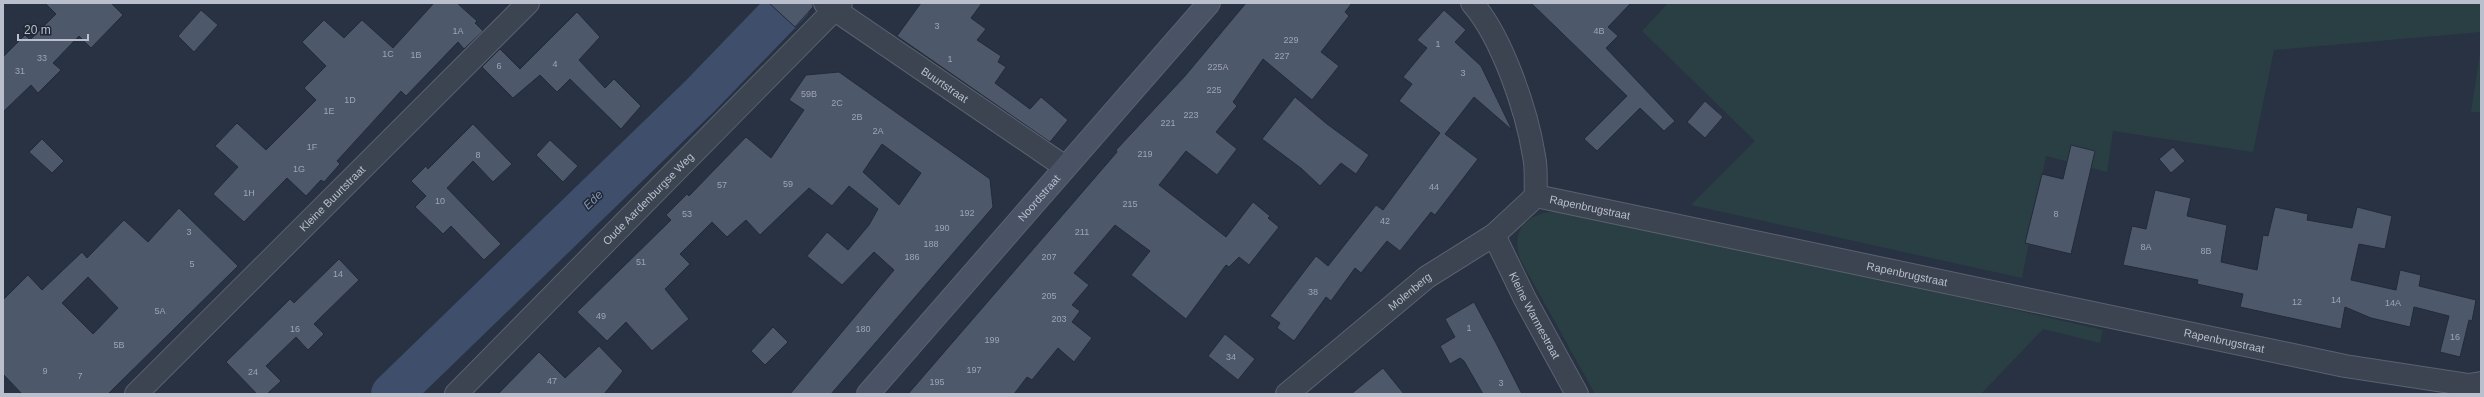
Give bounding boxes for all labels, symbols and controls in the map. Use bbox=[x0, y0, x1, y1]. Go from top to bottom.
scale bar bbox=[18, 16, 88, 42]
house number: 3 bbox=[934, 21, 940, 31]
text: 20 m bbox=[24, 23, 51, 37]
house number: 1A bbox=[452, 26, 464, 36]
house number: 4B bbox=[1593, 26, 1605, 36]
house number: 229 bbox=[1283, 35, 1299, 45]
house number: 1 bbox=[1435, 39, 1441, 49]
house number: 1C bbox=[382, 49, 394, 59]
house number: 1B bbox=[410, 50, 422, 60]
house number: 227 bbox=[1274, 51, 1290, 61]
house number: 33 bbox=[37, 53, 47, 63]
house number: 1 bbox=[947, 54, 953, 64]
house number: 4 bbox=[552, 59, 558, 69]
house number: 6 bbox=[496, 61, 502, 71]
house number: 225A bbox=[1207, 62, 1229, 72]
street label: Buurtstraat bbox=[919, 65, 970, 105]
house number: 31 bbox=[15, 66, 25, 76]
house number: 3 bbox=[1460, 68, 1466, 78]
house number: 225 bbox=[1206, 85, 1222, 95]
house number: 59B bbox=[801, 89, 817, 99]
house number: 1D bbox=[344, 95, 356, 105]
house number: 2C bbox=[831, 98, 843, 108]
house number: 1E bbox=[323, 106, 335, 116]
house number: 223 bbox=[1183, 110, 1199, 120]
house number: 2B bbox=[851, 112, 863, 122]
house number: 221 bbox=[1160, 118, 1176, 128]
house number: 2A bbox=[872, 126, 884, 136]
house number: 1F bbox=[307, 142, 318, 152]
house number: 219 bbox=[1137, 149, 1153, 159]
house number: 8 bbox=[475, 150, 481, 160]
street label: Oude Aardenburgse Weg bbox=[600, 150, 696, 247]
street label: Kleine Buurtstraat bbox=[297, 163, 367, 234]
house number: 1G bbox=[293, 164, 305, 174]
street label: Noordstraat bbox=[1015, 172, 1062, 224]
house number: 59 bbox=[783, 179, 793, 189]
house number: 57 bbox=[717, 180, 727, 190]
house number: 44 bbox=[1429, 182, 1439, 192]
water label: Ede bbox=[580, 187, 606, 212]
house number: 1H bbox=[243, 188, 255, 198]
street label: Rapenbrugstraat bbox=[1549, 193, 1631, 222]
house number: 10 bbox=[435, 196, 445, 206]
house number: 215 bbox=[1122, 199, 1138, 209]
house number: 192 bbox=[959, 208, 975, 218]
house number: 53 bbox=[682, 209, 692, 219]
house number: 8 bbox=[2053, 209, 2059, 219]
house number: 42 bbox=[1380, 216, 1390, 226]
house number: 190 bbox=[934, 223, 950, 233]
house number: 3 bbox=[186, 227, 192, 237]
house number: 211 bbox=[1075, 227, 1089, 237]
house number: 188 bbox=[923, 239, 939, 249]
house number: 8A bbox=[2140, 242, 2152, 252]
house number: 8B bbox=[2200, 246, 2212, 256]
house number: 186 bbox=[904, 252, 920, 262]
house number: 207 bbox=[1041, 252, 1057, 262]
house number: 51 bbox=[636, 257, 646, 267]
house number: 5 bbox=[189, 259, 195, 269]
street label: Rapenbrugstraat bbox=[1866, 260, 1948, 288]
house number: 14 bbox=[333, 269, 343, 279]
street label: Molenberg bbox=[1386, 270, 1433, 313]
street label: Kleine Warmestraat bbox=[1507, 270, 1562, 361]
house number: 38 bbox=[1308, 287, 1318, 297]
house number: 205 bbox=[1041, 291, 1057, 301]
house number: 14 bbox=[2331, 295, 2341, 305]
house number: 12 bbox=[2292, 297, 2302, 307]
house number: 14A bbox=[2385, 298, 2401, 308]
house number: 5A bbox=[154, 306, 166, 316]
house number: 49 bbox=[596, 311, 606, 321]
house number: 203 bbox=[1051, 314, 1067, 324]
house number: 1 bbox=[1466, 323, 1472, 333]
house number: 16 bbox=[290, 324, 300, 334]
house number: 180 bbox=[855, 324, 871, 334]
street label: Rapenbrugstraat bbox=[2183, 326, 2266, 355]
house number: 16 bbox=[2450, 332, 2460, 342]
house number: 199 bbox=[984, 335, 1000, 345]
house number: 5B bbox=[113, 340, 125, 350]
house number: 34 bbox=[1226, 352, 1236, 362]
house number: 197 bbox=[966, 365, 982, 375]
house number: 9 bbox=[42, 366, 48, 376]
house number: 24 bbox=[248, 367, 258, 377]
house number: 7 bbox=[77, 371, 83, 381]
house number: 47 bbox=[547, 376, 557, 386]
house number: 195 bbox=[929, 377, 945, 387]
house number: 3 bbox=[1498, 378, 1504, 388]

